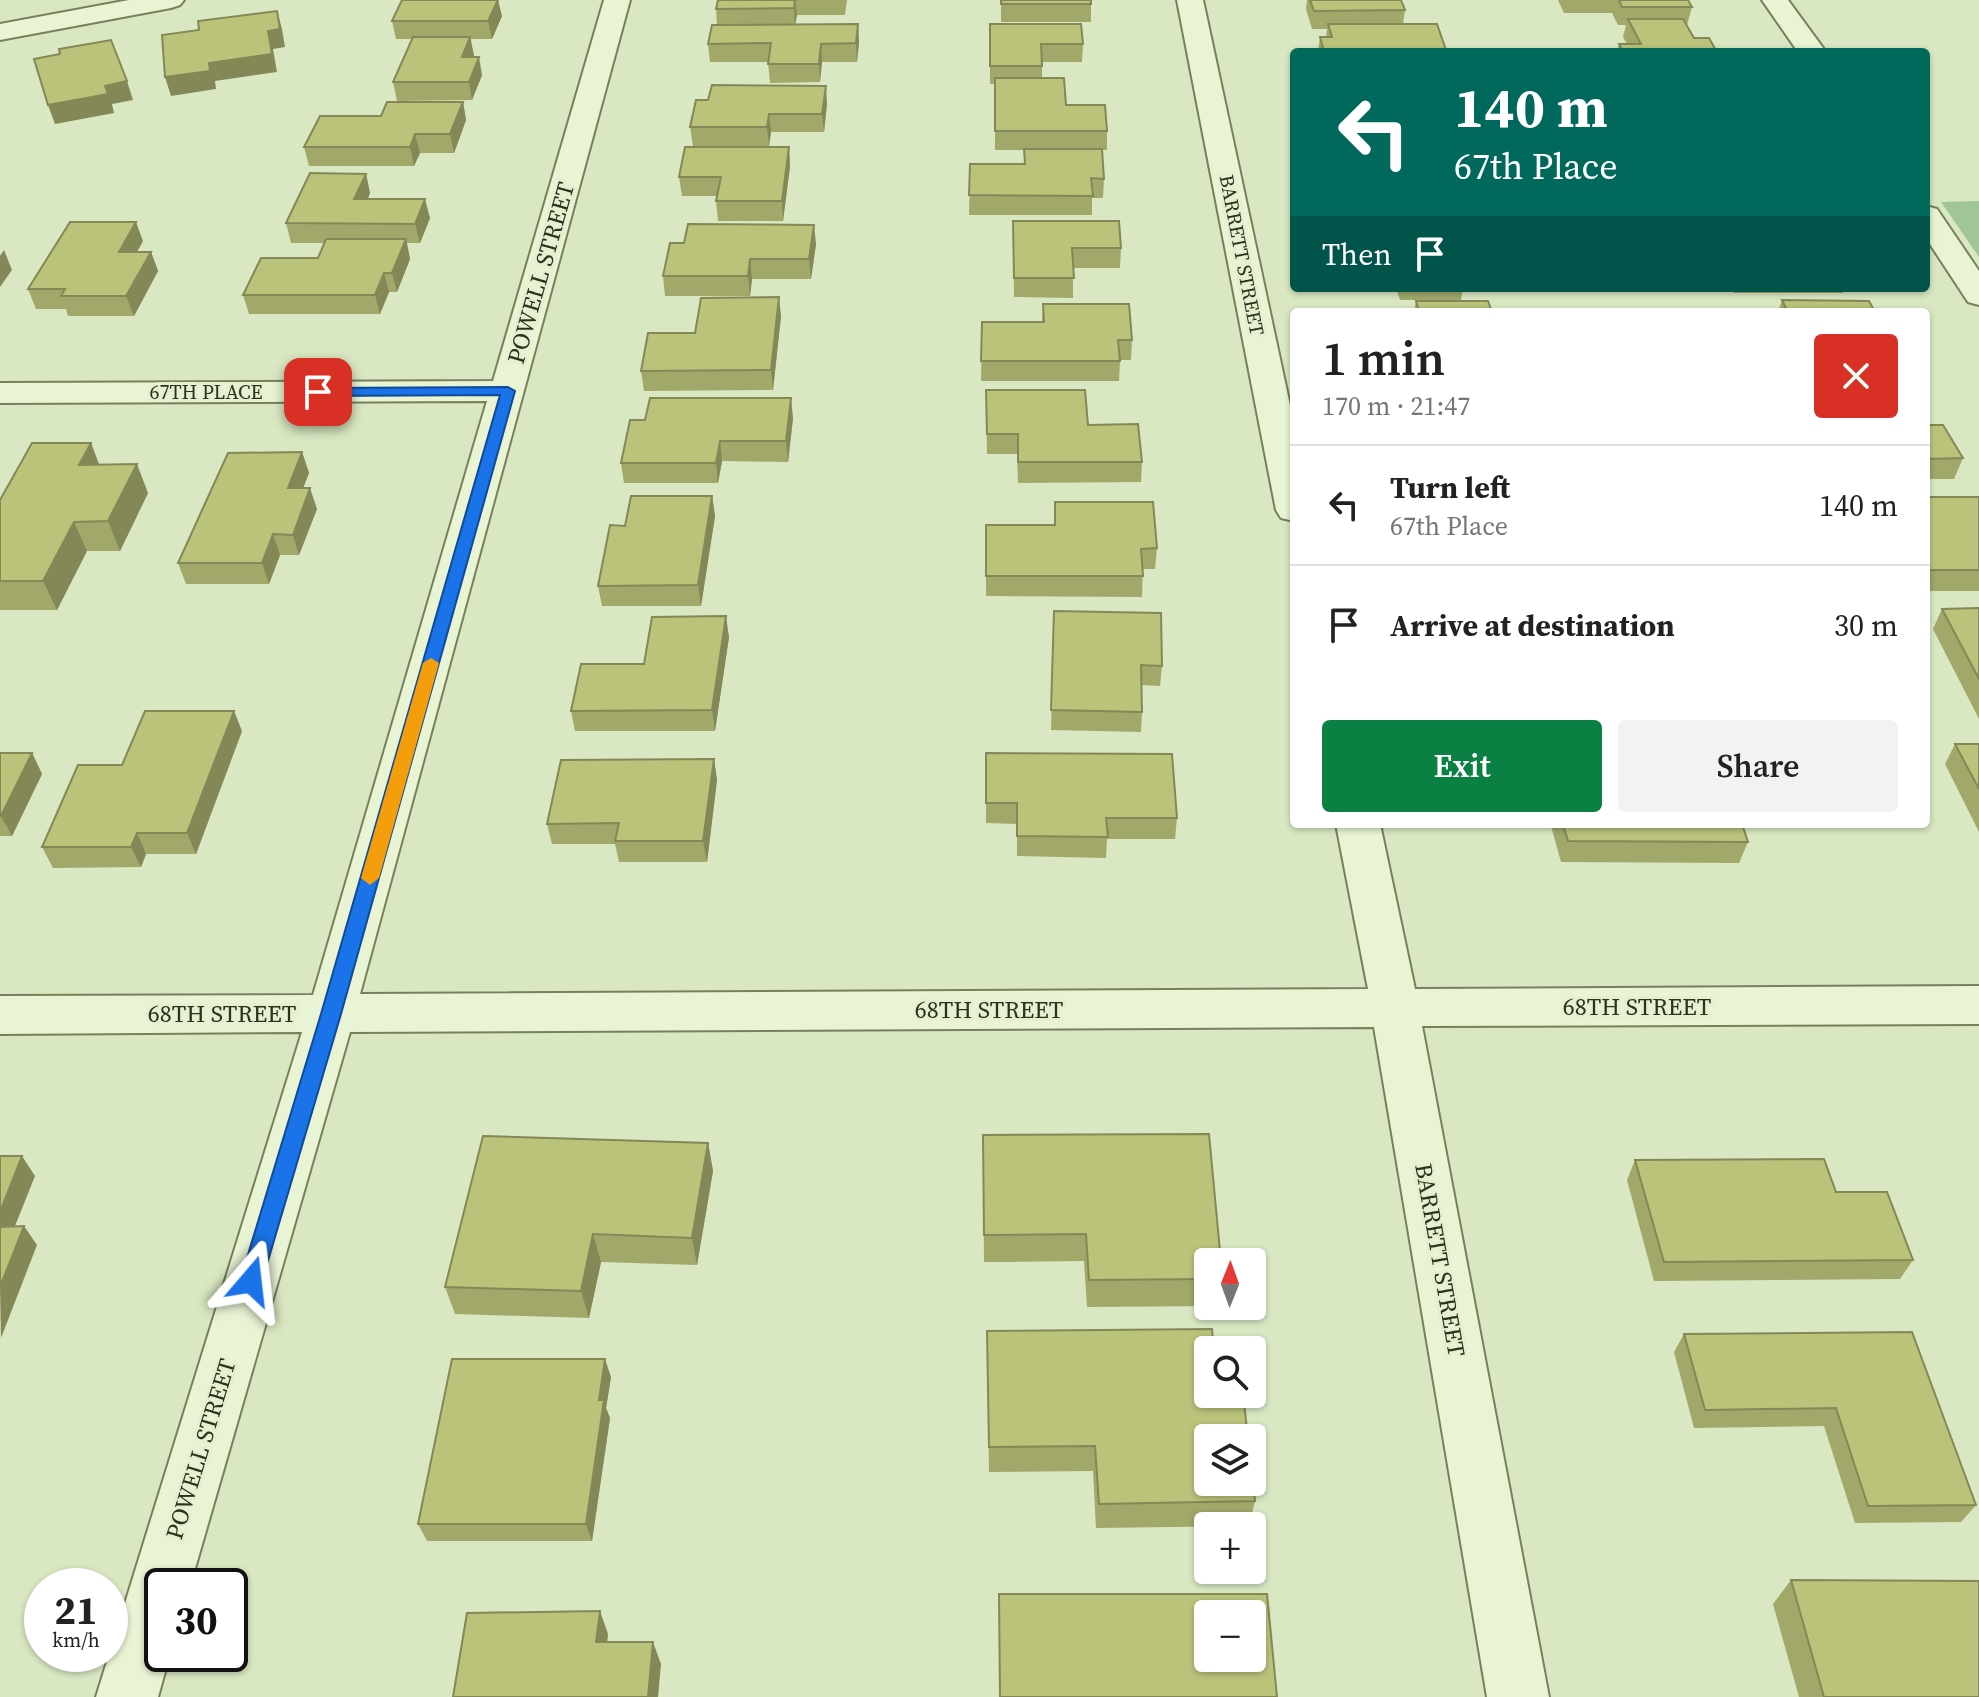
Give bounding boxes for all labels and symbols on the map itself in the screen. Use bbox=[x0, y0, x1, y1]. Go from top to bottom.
street label: BARRETT STREET bbox=[1213, 172, 1271, 338]
street label: POWELL STREET bbox=[499, 178, 582, 367]
pin bbox=[284, 358, 352, 426]
street label: 67TH PLACE bbox=[149, 378, 263, 406]
street label: 68TH STREET bbox=[1563, 990, 1712, 1023]
street label: 68TH STREET bbox=[915, 993, 1064, 1026]
street label: 68TH STREET bbox=[148, 997, 297, 1030]
street label: BARRETT STREET bbox=[1407, 1161, 1474, 1360]
position arrow bbox=[209, 1239, 293, 1323]
north arrow bbox=[1194, 1248, 1266, 1320]
street label: POWELL STREET bbox=[157, 1354, 244, 1543]
speed limit sign: 30 bbox=[144, 1568, 248, 1672]

